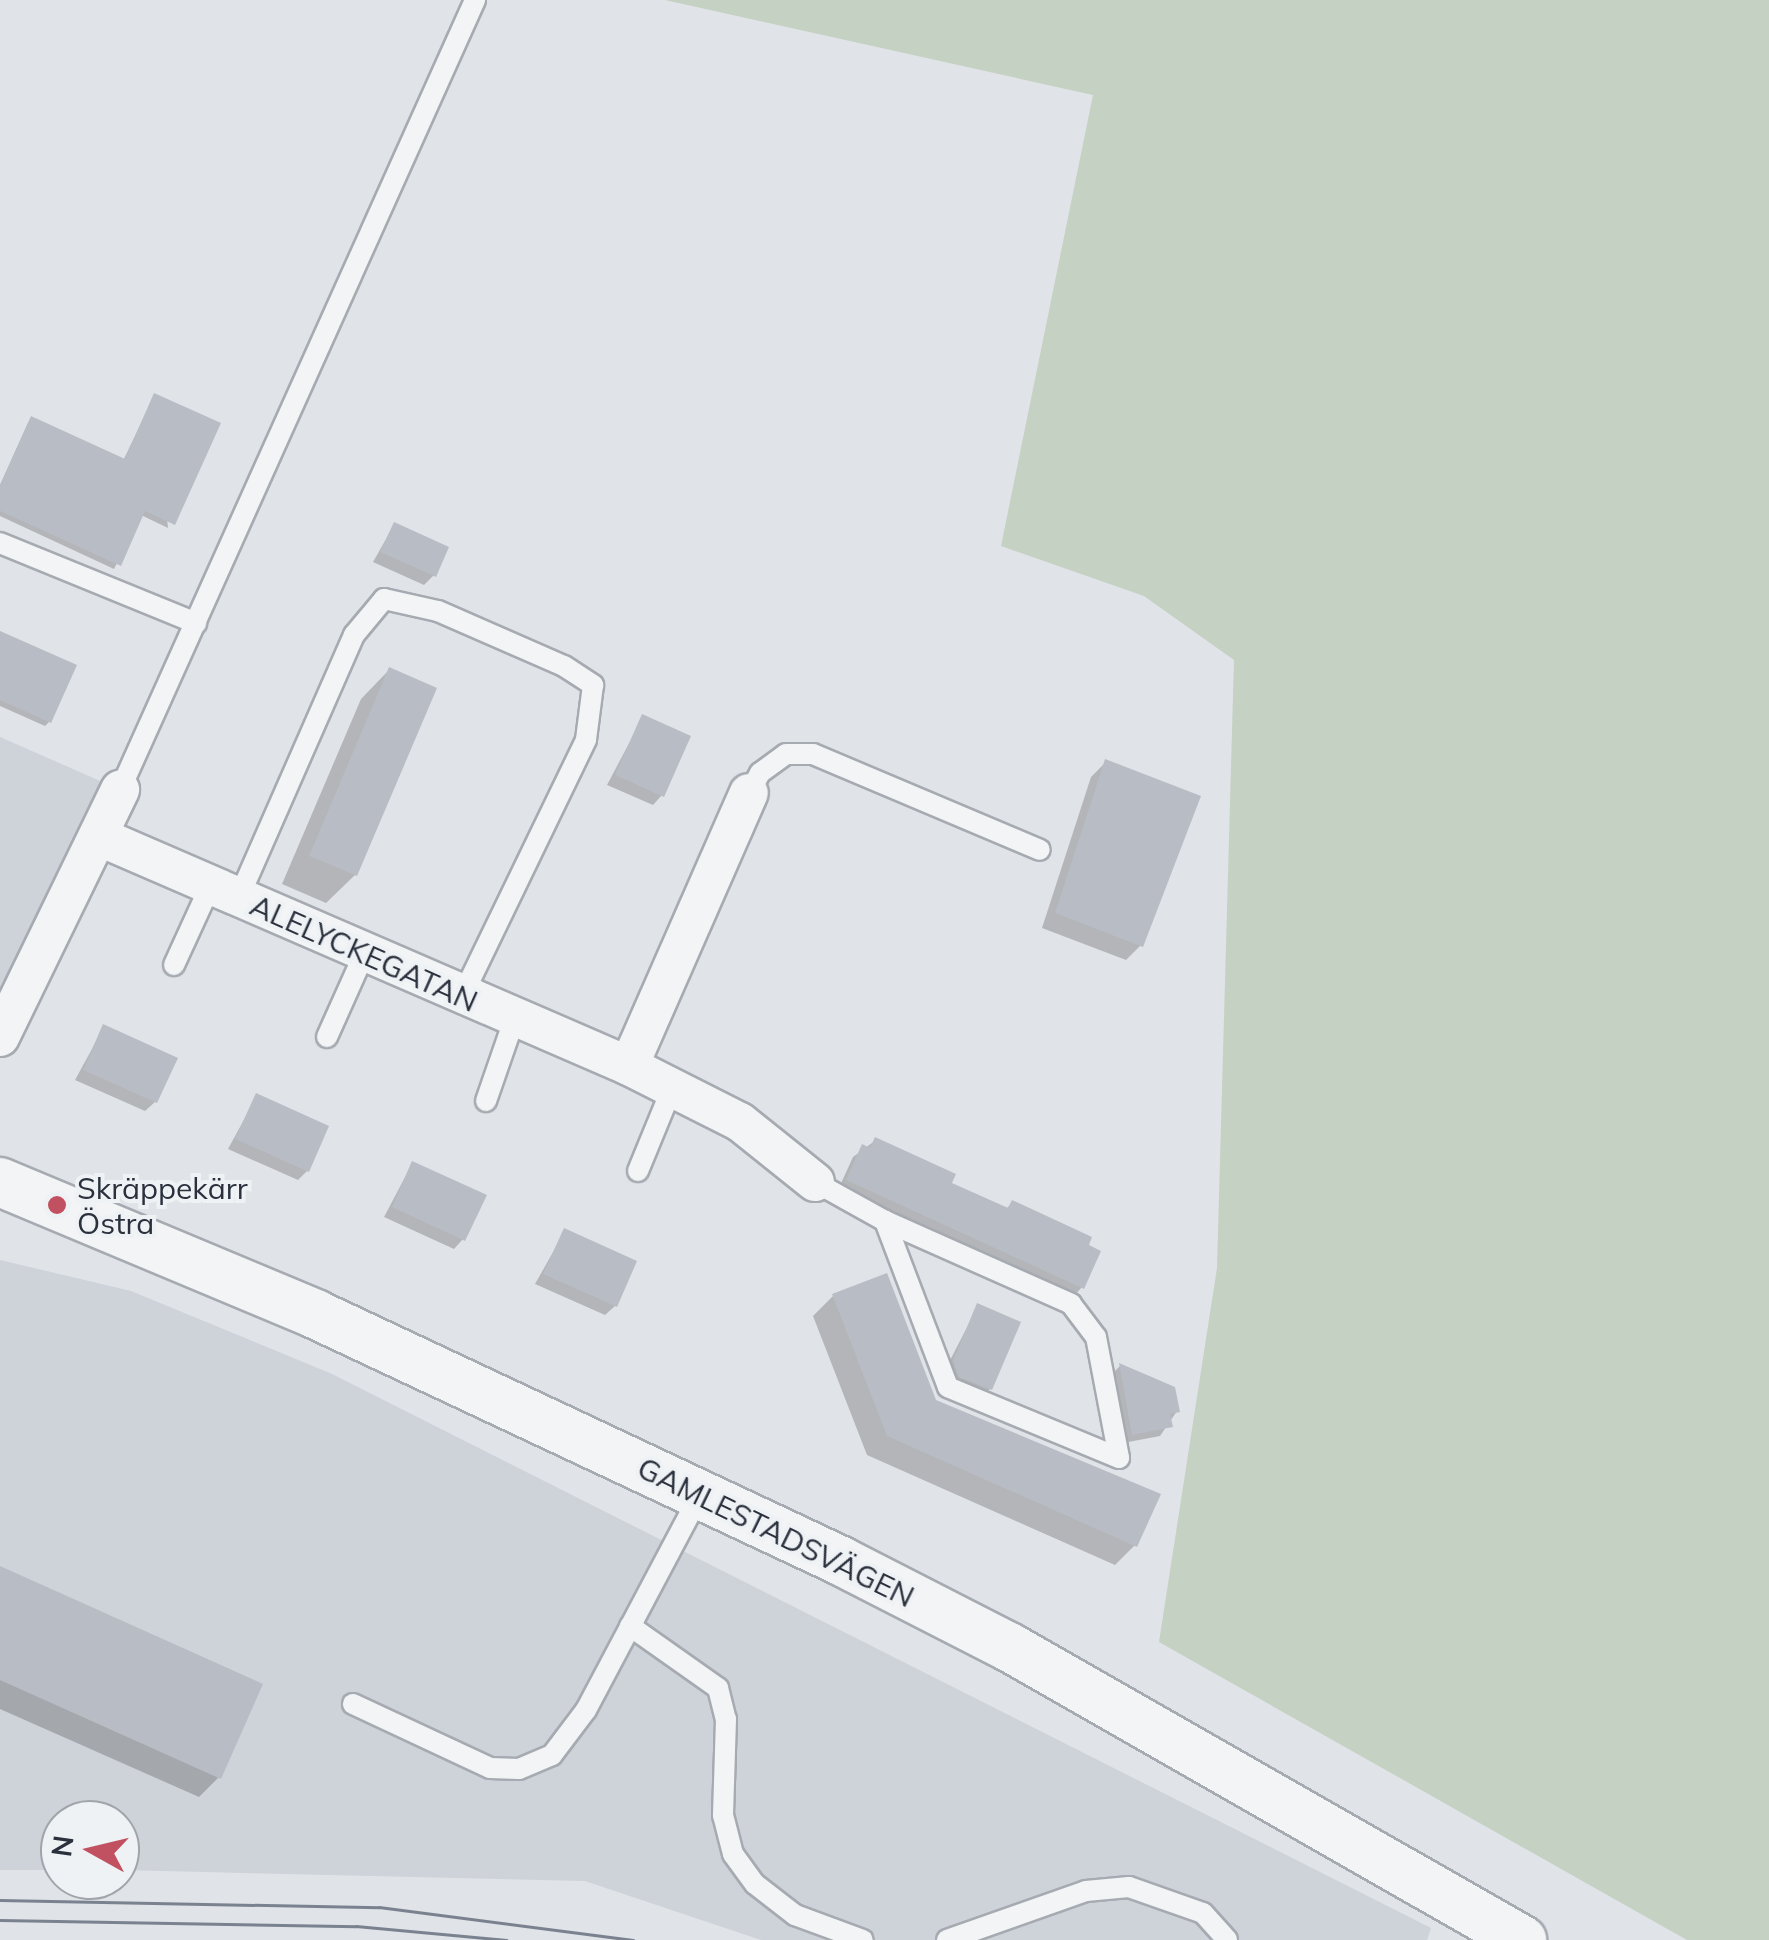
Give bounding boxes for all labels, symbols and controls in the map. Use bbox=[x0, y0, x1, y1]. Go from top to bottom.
street label: ALELYCKEGATAN bbox=[245, 887, 483, 1019]
place label: Skräppekärr Östra bbox=[77, 1170, 248, 1240]
marker: Skräppekärr Östra bbox=[46, 1194, 68, 1216]
street label: GAMLESTADSVÄGEN bbox=[632, 1449, 920, 1615]
north arrow bbox=[40, 1800, 140, 1900]
text: N bbox=[43, 1833, 81, 1859]

